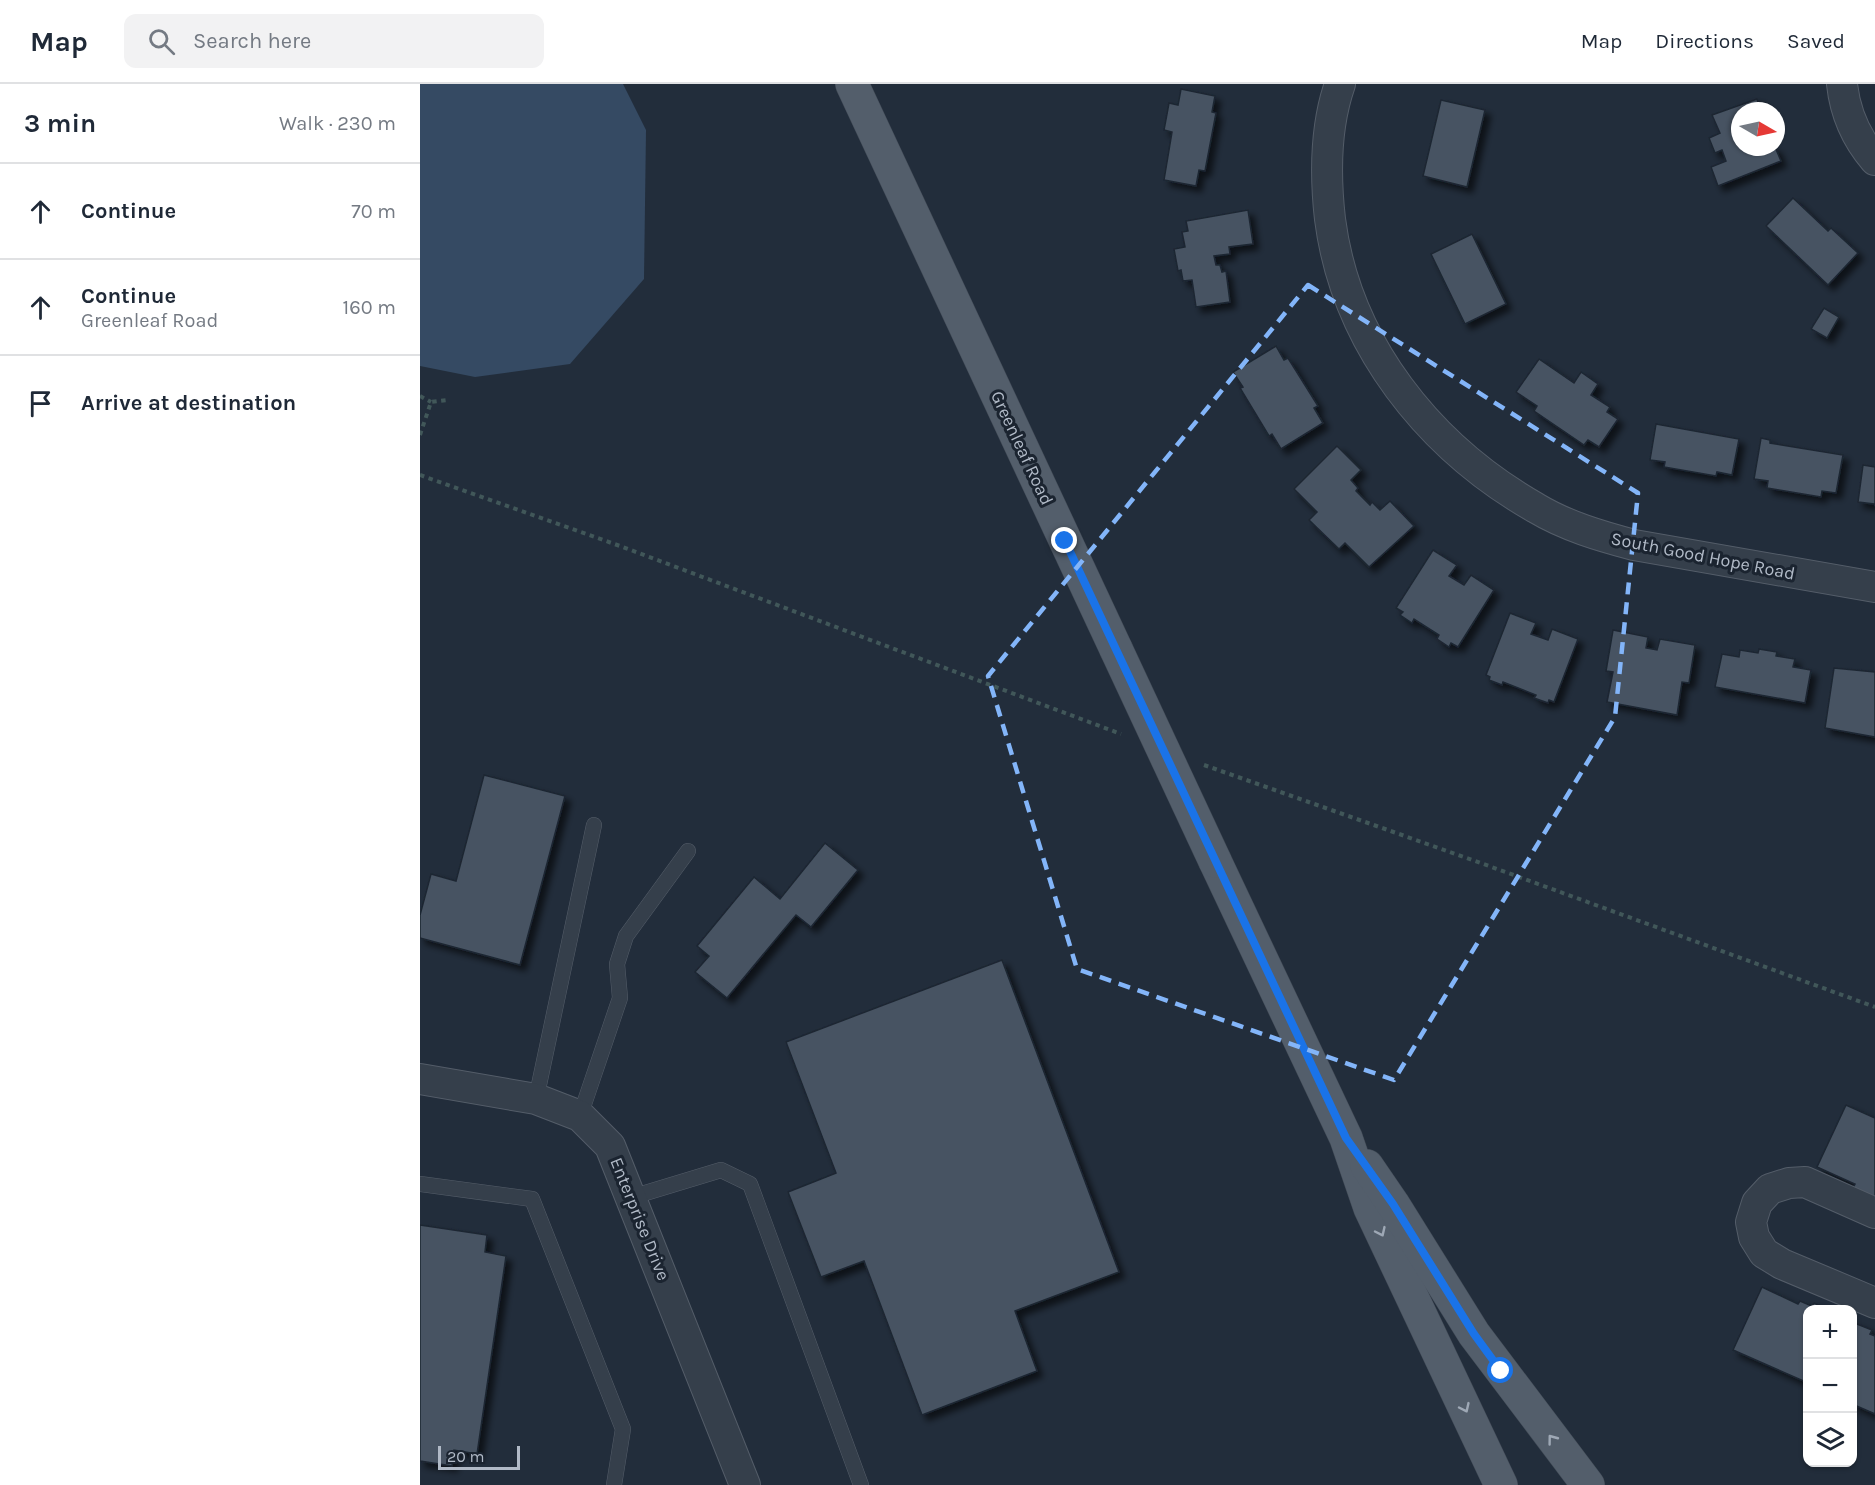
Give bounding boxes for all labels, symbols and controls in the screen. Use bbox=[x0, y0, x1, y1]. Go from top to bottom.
search box bbox=[124, 14, 544, 68]
text: Map bbox=[30, 25, 88, 58]
icon: search bbox=[145, 25, 178, 58]
text: Search here bbox=[193, 28, 311, 54]
text: Map bbox=[1581, 29, 1622, 53]
text: Directions bbox=[1655, 29, 1754, 53]
text: Saved bbox=[1787, 29, 1845, 53]
north arrow bbox=[1731, 102, 1785, 156]
text: 3 min bbox=[24, 108, 96, 139]
text: Walk · 230 m bbox=[279, 112, 396, 135]
icon: ahead bbox=[24, 195, 57, 228]
text: Continue bbox=[81, 198, 176, 224]
text: 70 m bbox=[351, 200, 396, 223]
text: Continue bbox=[81, 283, 176, 309]
icon: ahead bbox=[24, 291, 57, 324]
text: 160 m bbox=[343, 296, 396, 319]
text: Greenleaf Road bbox=[81, 309, 218, 332]
icon: arrive bbox=[24, 387, 57, 420]
street label: Greenleaf Road bbox=[986, 387, 1058, 509]
text: Arrive at destination bbox=[81, 390, 296, 416]
route end bbox=[1051, 527, 1077, 553]
street label: South Good Hope Road bbox=[1609, 527, 1797, 585]
street label: Enterprise Drive bbox=[605, 1154, 675, 1284]
one-way arrow bbox=[1373, 1225, 1385, 1236]
map controls bbox=[1803, 1305, 1857, 1467]
button: + bbox=[1803, 1305, 1857, 1359]
route start bbox=[1487, 1357, 1513, 1383]
button: − bbox=[1803, 1359, 1857, 1413]
one-way arrow bbox=[1457, 1401, 1469, 1412]
button: layers bbox=[1803, 1413, 1857, 1467]
one-way arrow bbox=[1549, 1434, 1560, 1445]
scale bar bbox=[438, 1443, 520, 1470]
text: 20 m bbox=[447, 1447, 485, 1466]

